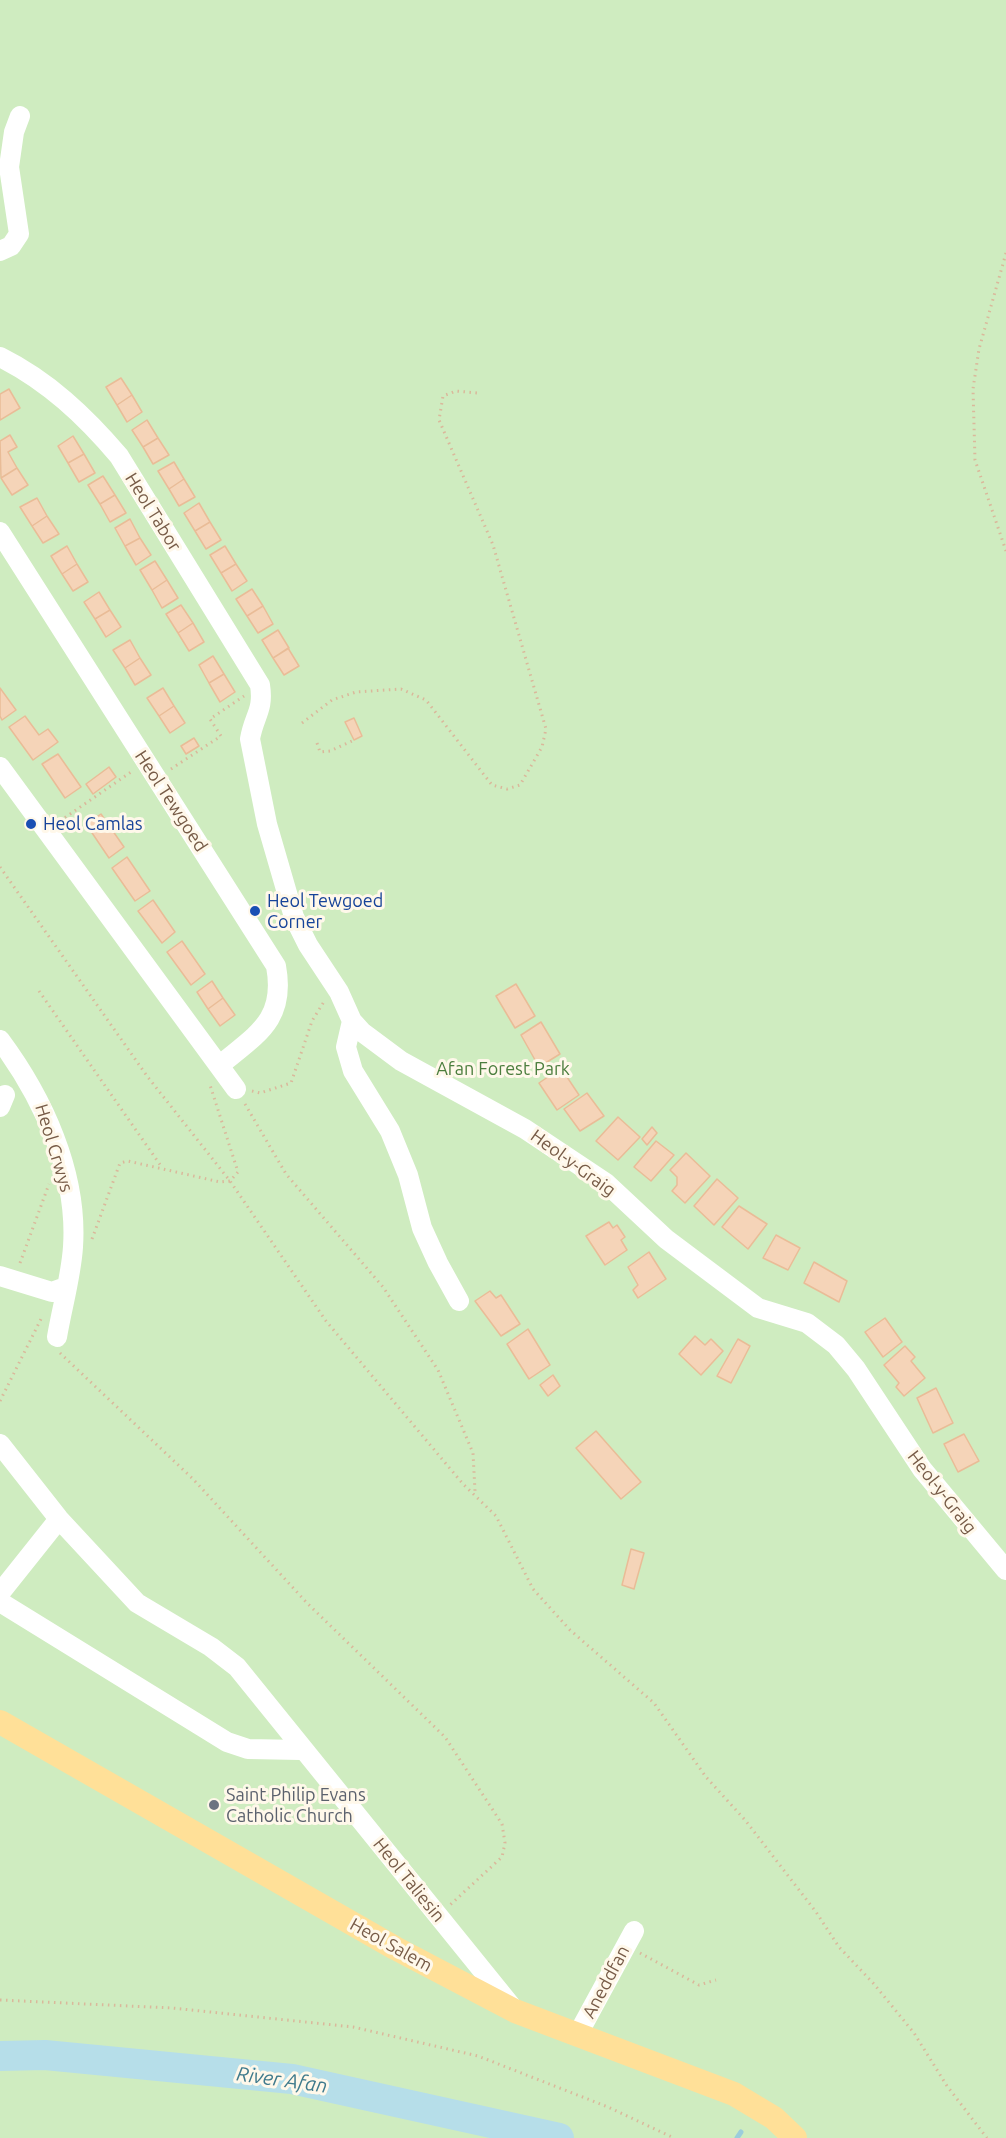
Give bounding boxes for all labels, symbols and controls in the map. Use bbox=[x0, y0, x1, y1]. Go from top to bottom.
street label: Heol Tabor bbox=[120, 469, 186, 555]
street label: Heol Tewgoed bbox=[130, 746, 212, 856]
place label: Heol Camlas bbox=[43, 813, 143, 835]
marker: Heol Camlas bbox=[24, 817, 38, 831]
place label: Heol Tewgoed Corner bbox=[267, 890, 383, 932]
marker: Heol Tewgoed Corner bbox=[248, 904, 262, 918]
park label: Afan Forest Park bbox=[436, 1058, 570, 1080]
street label: Heol Crwys bbox=[30, 1101, 78, 1195]
street label: Heol-y-Graig bbox=[526, 1125, 620, 1201]
street label: Heol-y-Graig bbox=[903, 1446, 981, 1538]
place label: Saint Philip Evans Catholic Church bbox=[226, 1784, 366, 1826]
marker: Saint Philip Evans Catholic Church bbox=[207, 1798, 221, 1812]
street label: Heol Taliesin bbox=[369, 1834, 449, 1926]
street label: Heol Salem bbox=[346, 1914, 436, 1976]
street label: Aneddfan bbox=[578, 1942, 634, 2022]
water label: River Afan bbox=[235, 2062, 329, 2098]

